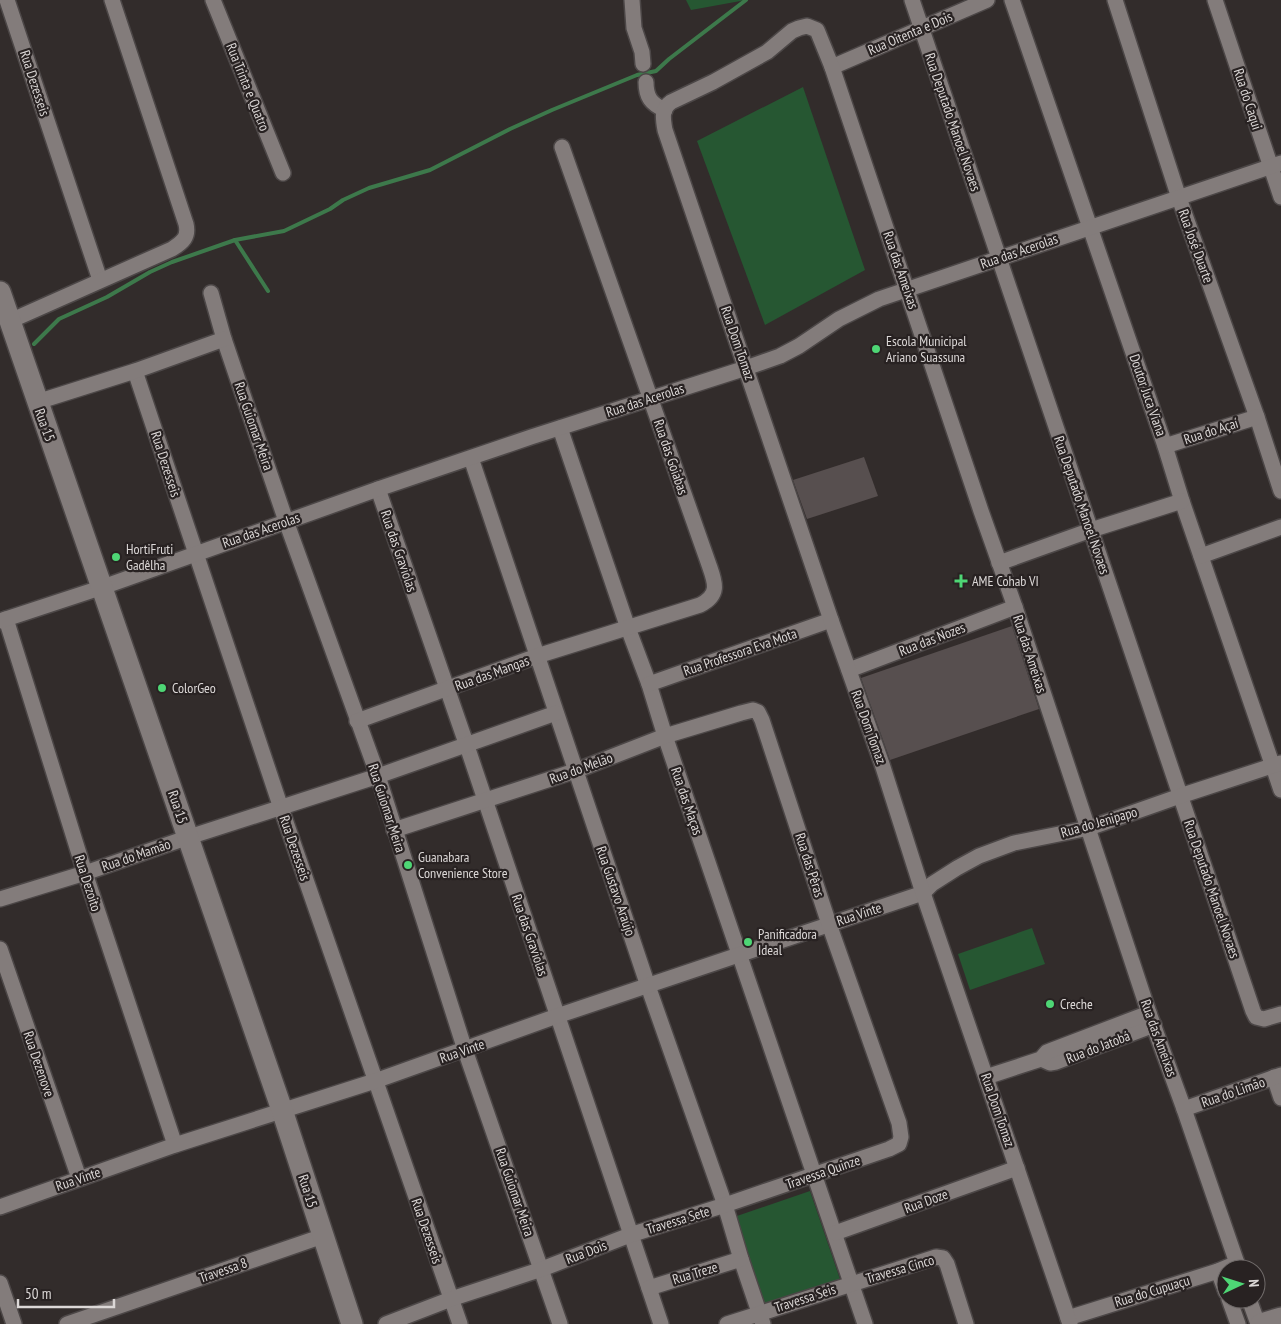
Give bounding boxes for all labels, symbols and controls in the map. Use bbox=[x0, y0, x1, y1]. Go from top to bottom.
street label: Rua Oitenta e Dois bbox=[865, 7, 955, 59]
street label: Rua Trinta e Quatro bbox=[222, 40, 274, 134]
street label: Rua Dezesseis bbox=[16, 48, 54, 118]
street label: Rua Deputado Manoel Novaes bbox=[921, 51, 985, 194]
street label: Rua do Caqui bbox=[1230, 66, 1266, 132]
street label: Rua José Duarte bbox=[1174, 207, 1218, 285]
street label: Rua das Ameixas bbox=[879, 229, 923, 311]
street label: Rua das Acerolas bbox=[978, 229, 1060, 273]
street label: Rua Dom Tomaz bbox=[717, 304, 759, 382]
place label: Escola Municipal Ariano Suassuna bbox=[886, 332, 967, 366]
marker: Escola Municipal Ariano Suassuna bbox=[870, 343, 882, 355]
street label: Doutor Juca Viana bbox=[1126, 352, 1170, 438]
street label: Rua das Acerolas bbox=[604, 379, 686, 421]
street label: Rua Guiomar Meira bbox=[230, 380, 278, 472]
street label: Rua 15 bbox=[31, 406, 59, 444]
street label: Rua do Açaí bbox=[1182, 414, 1240, 448]
street label: Rua das Goiabas bbox=[650, 417, 692, 497]
street label: Rua Dezesseis bbox=[147, 429, 185, 499]
street label: Rua Deputado Manoel Novaes bbox=[1050, 434, 1114, 577]
street label: Rua das Acerolas bbox=[220, 508, 302, 552]
street label: Rua das Graviolas bbox=[377, 508, 421, 594]
place label: HortiFruti Gadêlha bbox=[126, 540, 173, 574]
marker: HortiFruti Gadêlha bbox=[110, 551, 122, 563]
place label: AME Cohab VI bbox=[972, 572, 1039, 590]
marker: AME Cohab VI bbox=[954, 574, 968, 588]
street label: Rua das Ameixas bbox=[1009, 613, 1051, 696]
street label: Rua das Nozes bbox=[896, 618, 968, 660]
street label: Rua Professora Eva Mota bbox=[681, 624, 799, 680]
street label: Rua das Mangas bbox=[452, 651, 532, 695]
place label: ColorGeo bbox=[172, 679, 216, 697]
marker: ColorGeo bbox=[156, 682, 168, 694]
street label: Rua Dom Tomaz bbox=[847, 688, 891, 766]
street label: Rua do Melão bbox=[547, 748, 615, 788]
street label: Rua Guiomar Meira bbox=[364, 761, 410, 855]
street label: Rua das Maças bbox=[667, 765, 707, 838]
street label: Rua 15 bbox=[164, 788, 192, 826]
street label: Rua do Jenipapo bbox=[1059, 803, 1139, 841]
street label: Rua Dezesseis bbox=[275, 813, 315, 883]
street label: Rua Deputado Manoel Novaes bbox=[1180, 818, 1244, 961]
street label: Rua das Pêras bbox=[791, 831, 829, 900]
street label: Rua do Mamão bbox=[99, 835, 173, 875]
street label: Rua Gustavo Araújo bbox=[592, 844, 640, 938]
place label: Guanabara Convenience Store bbox=[418, 848, 508, 882]
street label: Rua Dezoito bbox=[70, 853, 106, 913]
marker: Guanabara Convenience Store bbox=[402, 859, 414, 871]
street label: Rua das Graviolas bbox=[508, 892, 552, 978]
street label: Rua Vinte bbox=[834, 898, 884, 930]
place label: Panificadora Ideal bbox=[758, 925, 817, 959]
marker: Panificadora Ideal bbox=[742, 936, 754, 948]
place label: Creche bbox=[1060, 995, 1093, 1013]
street label: Rua das Ameixas bbox=[1137, 997, 1181, 1079]
marker: Creche bbox=[1044, 998, 1056, 1010]
street label: Rua do Jatobá bbox=[1064, 1027, 1132, 1067]
street label: Rua Dezenove bbox=[19, 1029, 59, 1099]
street label: Rua Vinte bbox=[437, 1035, 487, 1067]
street label: Rua Dom Tomaz bbox=[977, 1071, 1019, 1149]
street label: Rua do Limão bbox=[1199, 1073, 1267, 1111]
street label: Rua Guiomar Meira bbox=[491, 1146, 539, 1238]
street label: Travessa Quinze bbox=[783, 1151, 863, 1193]
street label: Rua Vinte bbox=[53, 1163, 103, 1195]
street label: Rua 15 bbox=[294, 1172, 322, 1210]
street label: Rua Doze bbox=[902, 1185, 951, 1217]
street label: Rua Dezesseis bbox=[407, 1196, 447, 1266]
street label: Travessa Sete bbox=[644, 1202, 712, 1238]
street label: Rua Dois bbox=[563, 1236, 609, 1268]
street label: Travessa Cinco bbox=[864, 1251, 936, 1287]
street label: Travessa 8 bbox=[196, 1253, 250, 1287]
street label: Rua Treze bbox=[670, 1258, 720, 1288]
north arrow bbox=[1216, 1259, 1266, 1309]
street label: Rua do Cupuaçu bbox=[1112, 1271, 1192, 1311]
scale bar bbox=[18, 1276, 114, 1308]
text: N bbox=[1245, 1279, 1263, 1287]
street label: Travessa Seis bbox=[772, 1280, 838, 1316]
text: 50 m bbox=[25, 1284, 51, 1303]

